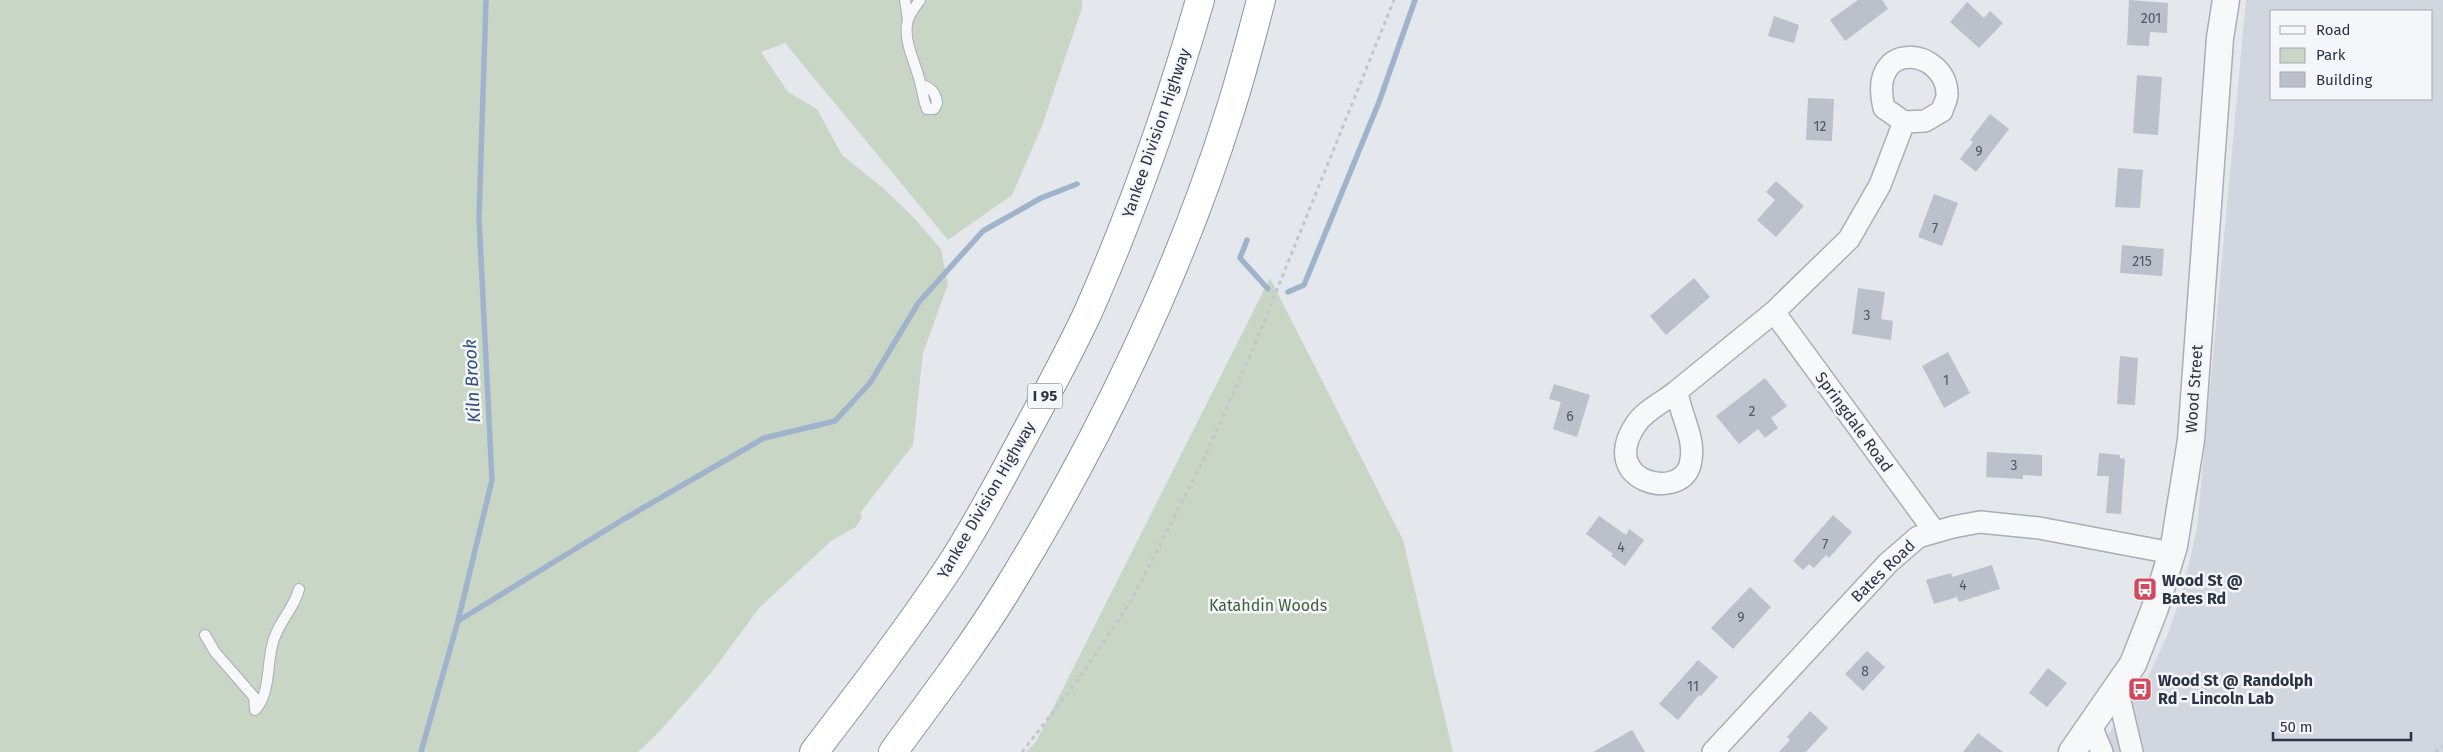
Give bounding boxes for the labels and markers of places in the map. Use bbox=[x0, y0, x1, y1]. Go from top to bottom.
place label: Wood St @ Bates Rd bbox=[2162, 571, 2243, 608]
bus stop icon: Wood St @ Bates Rd bbox=[2132, 576, 2158, 602]
place label: Wood St @ Randolph Rd - Lincoln Lab bbox=[2158, 671, 2313, 708]
bus stop icon: Wood St @ Randolph Rd - Lincoln Lab bbox=[2127, 676, 2153, 702]

